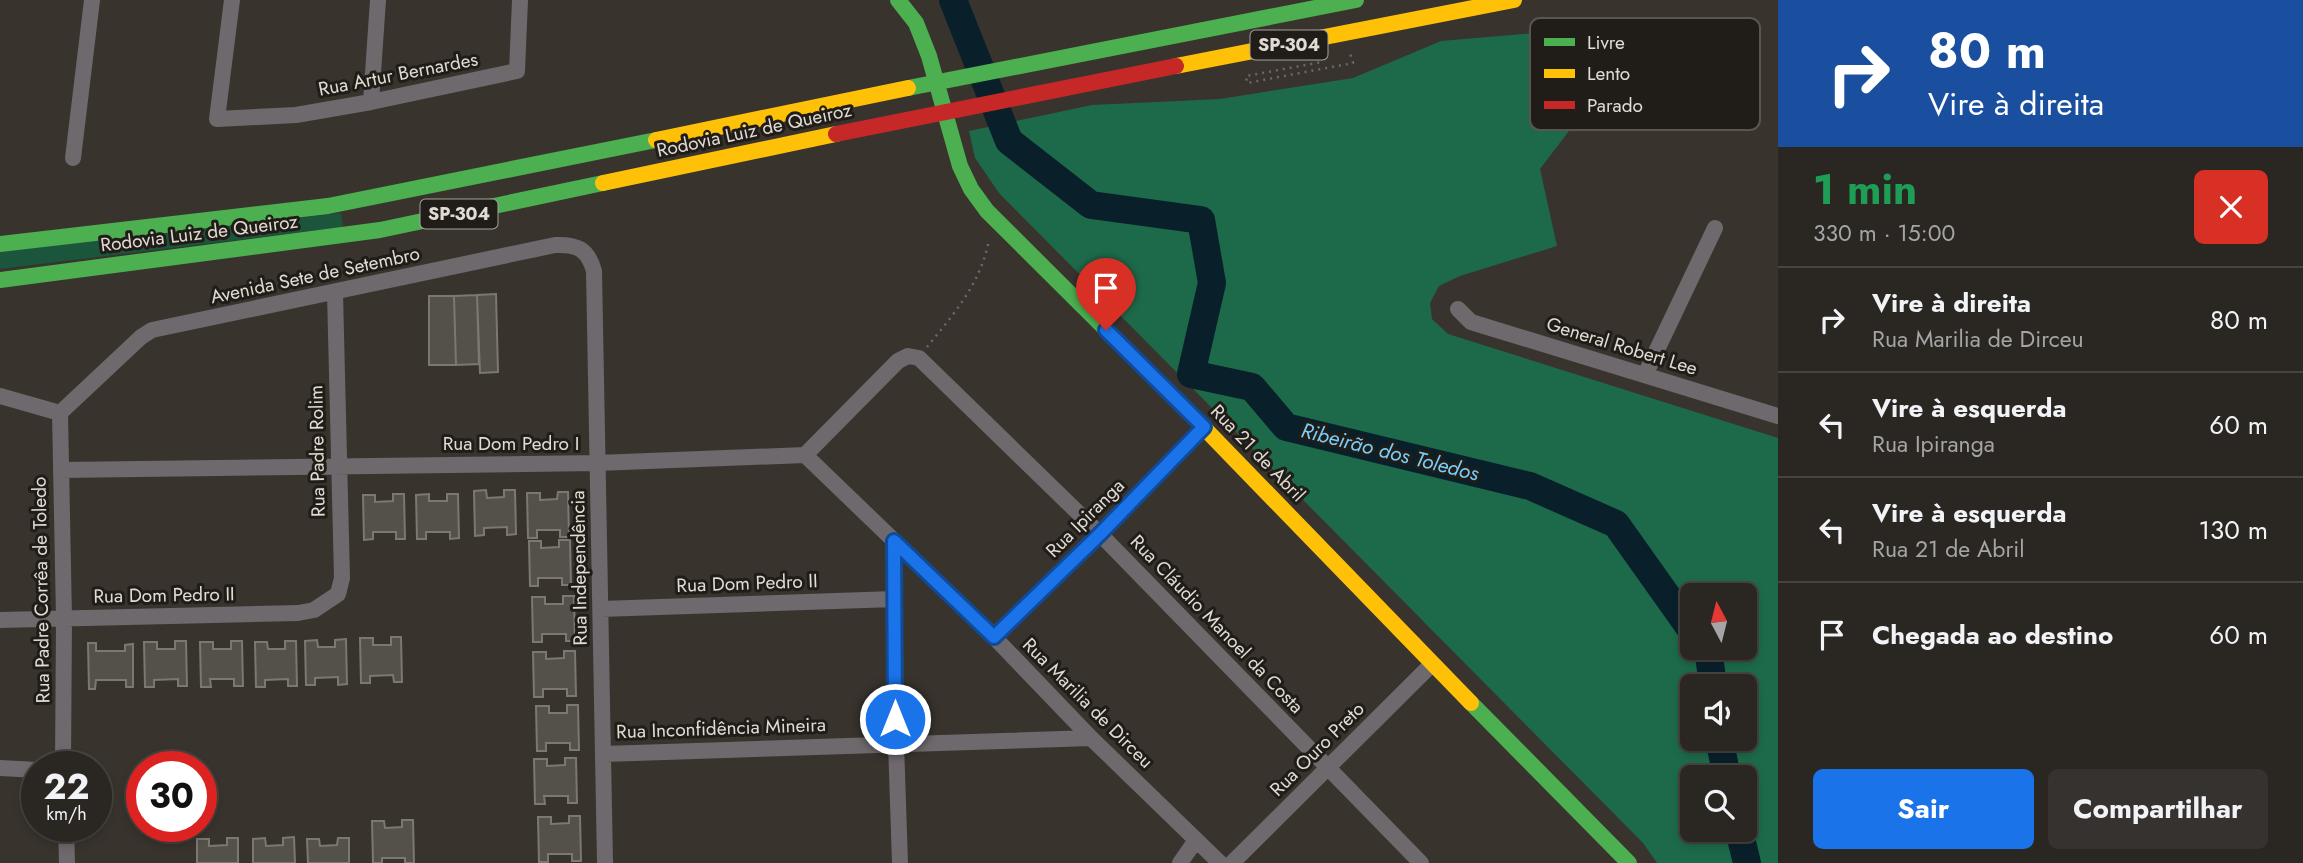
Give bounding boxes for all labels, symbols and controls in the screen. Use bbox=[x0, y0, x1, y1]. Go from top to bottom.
text: 80 m bbox=[1928, 16, 2046, 86]
legend bbox=[1530, 18, 1760, 130]
icon: right bbox=[1813, 28, 1904, 119]
text: Livre bbox=[1587, 29, 1625, 56]
road number: SP-304 bbox=[1250, 31, 1328, 60]
street label: Rua Artur Bernardes bbox=[316, 45, 480, 103]
text: Lento bbox=[1587, 60, 1630, 87]
text: Vire à direita bbox=[1928, 81, 2104, 127]
text: Parado bbox=[1587, 92, 1643, 119]
street label: Rodovia Luiz de Queiroz bbox=[654, 96, 854, 164]
text: 1 min bbox=[1813, 159, 1917, 220]
button: close bbox=[2194, 170, 2268, 244]
road number: SP-304 bbox=[420, 200, 498, 229]
street label: Rodovia Luiz de Queiroz bbox=[99, 207, 300, 259]
text: 330 m · 15:00 bbox=[1813, 216, 1955, 250]
street label: Avenida Sete de Setembro bbox=[208, 240, 422, 310]
pin bbox=[1076, 258, 1136, 330]
icon: arrive bbox=[1087, 269, 1125, 307]
text: Vire à direita bbox=[1872, 284, 2031, 322]
icon: right bbox=[1813, 301, 1851, 339]
text: 80 m bbox=[2210, 301, 2268, 339]
street label: General Robert Lee bbox=[1543, 310, 1701, 382]
text: Rua Marilia de Dirceu bbox=[1872, 322, 2084, 356]
street label: Rua Padre Rolim bbox=[302, 385, 332, 517]
text: Vire à esquerda bbox=[1872, 389, 2067, 427]
street label: Rua 21 de Abril bbox=[1205, 398, 1311, 508]
icon: left bbox=[1813, 406, 1851, 444]
text: 60 m bbox=[2209, 406, 2268, 444]
water label: Ribeirão dos Toledos bbox=[1298, 415, 1483, 489]
text: Rua Ipiranga bbox=[1872, 427, 1995, 461]
street label: Rua Dom Pedro I bbox=[443, 430, 579, 457]
street label: Rua Ipiranga bbox=[1040, 473, 1130, 563]
street label: Rua Padre Corrêa de Toledo bbox=[26, 476, 56, 704]
street label: Rua Independência bbox=[564, 490, 594, 646]
text: Vire à esquerda bbox=[1872, 494, 2067, 532]
icon: left bbox=[1813, 511, 1851, 549]
text: 130 m bbox=[2198, 511, 2268, 549]
street label: Rua Cláudio Manoel da Costa bbox=[1124, 529, 1310, 719]
text: Rua 21 de Abril bbox=[1872, 532, 2025, 566]
street label: Rua Dom Pedro II bbox=[676, 567, 818, 599]
street label: Rua Dom Pedro II bbox=[93, 580, 235, 610]
north arrow bbox=[1680, 583, 1757, 660]
map controls bbox=[1680, 583, 1757, 842]
icon: arrive bbox=[1813, 616, 1851, 654]
text: Chegada ao destino bbox=[1872, 616, 2113, 654]
text: 60 m bbox=[2209, 616, 2268, 654]
street label: Rua Marilia de Dirceu bbox=[1017, 632, 1159, 774]
button: sound bbox=[1680, 674, 1757, 751]
position arrow bbox=[858, 682, 932, 756]
street label: Rua Ouro Preto bbox=[1264, 696, 1370, 802]
street label: Rua Inconfidência Mineira bbox=[616, 711, 826, 745]
speed limit sign: 30 bbox=[126, 751, 217, 842]
text: 22 bbox=[44, 762, 89, 812]
button: search bbox=[1680, 765, 1757, 842]
button: Sair bbox=[1813, 769, 2034, 849]
button: Compartilhar bbox=[2048, 769, 2268, 849]
text: km/h bbox=[46, 801, 87, 827]

